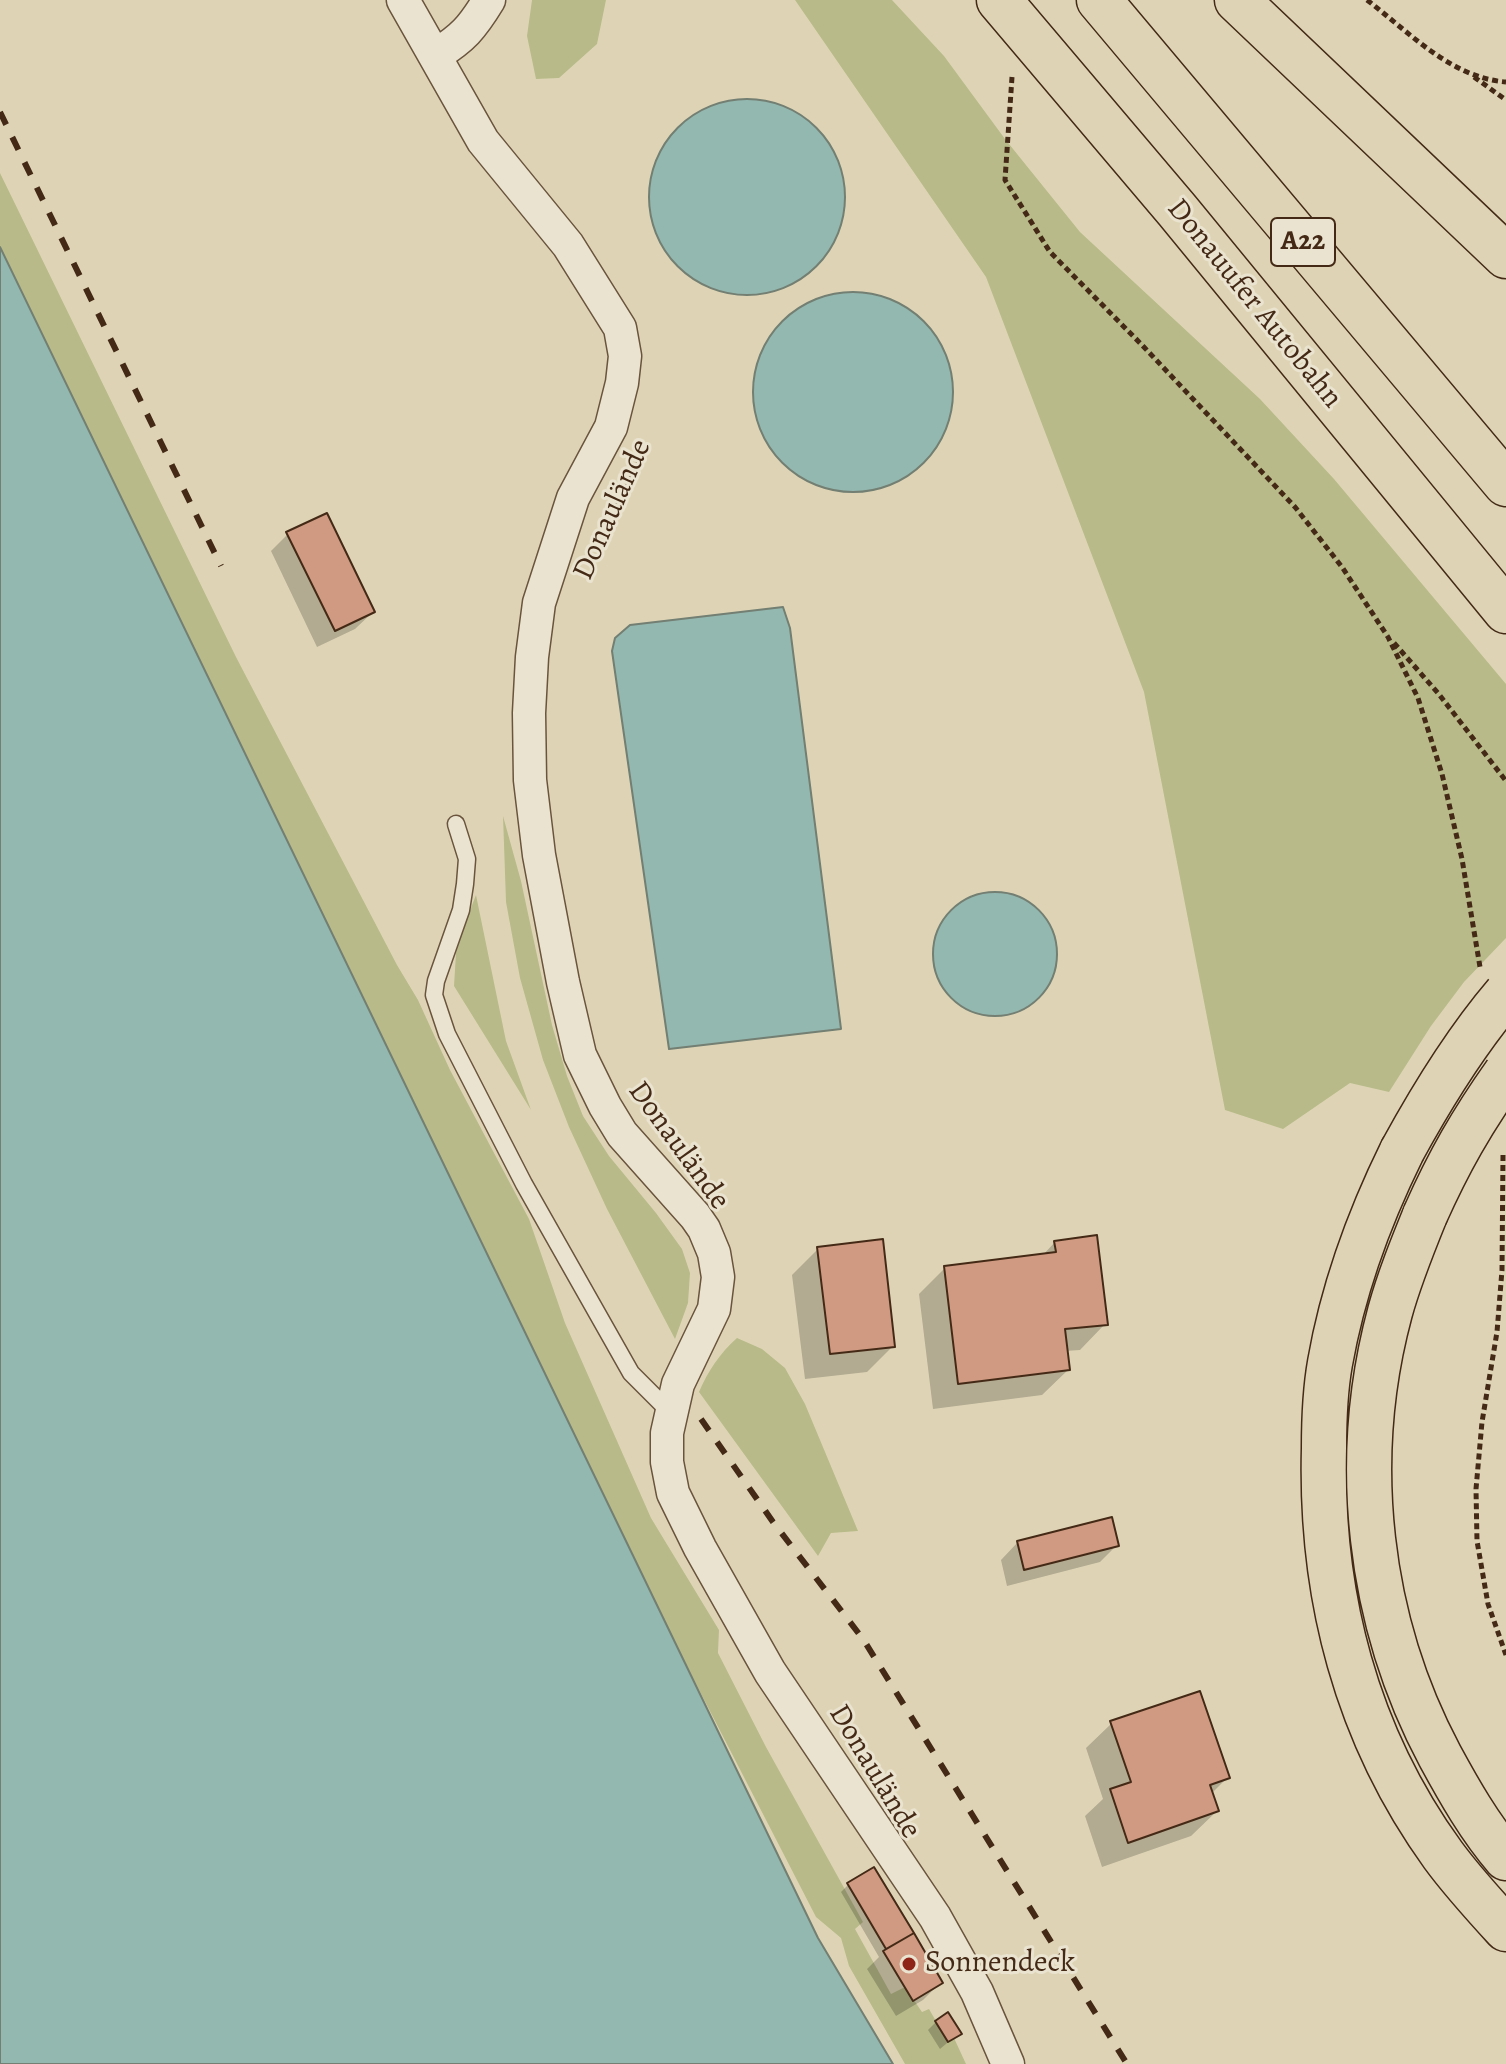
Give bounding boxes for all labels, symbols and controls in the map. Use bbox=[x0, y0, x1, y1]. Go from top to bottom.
street label: Donauufer Autobahn bbox=[1159, 192, 1349, 416]
road number: A22 bbox=[1271, 218, 1335, 266]
street label: Donaulände bbox=[566, 434, 660, 586]
street label: Donaulände bbox=[619, 1075, 737, 1217]
street label: Donaulände bbox=[820, 1698, 928, 1846]
place label: Sonnendeck bbox=[925, 1946, 1075, 1982]
marker: Sonnendeck bbox=[900, 1955, 918, 1973]

